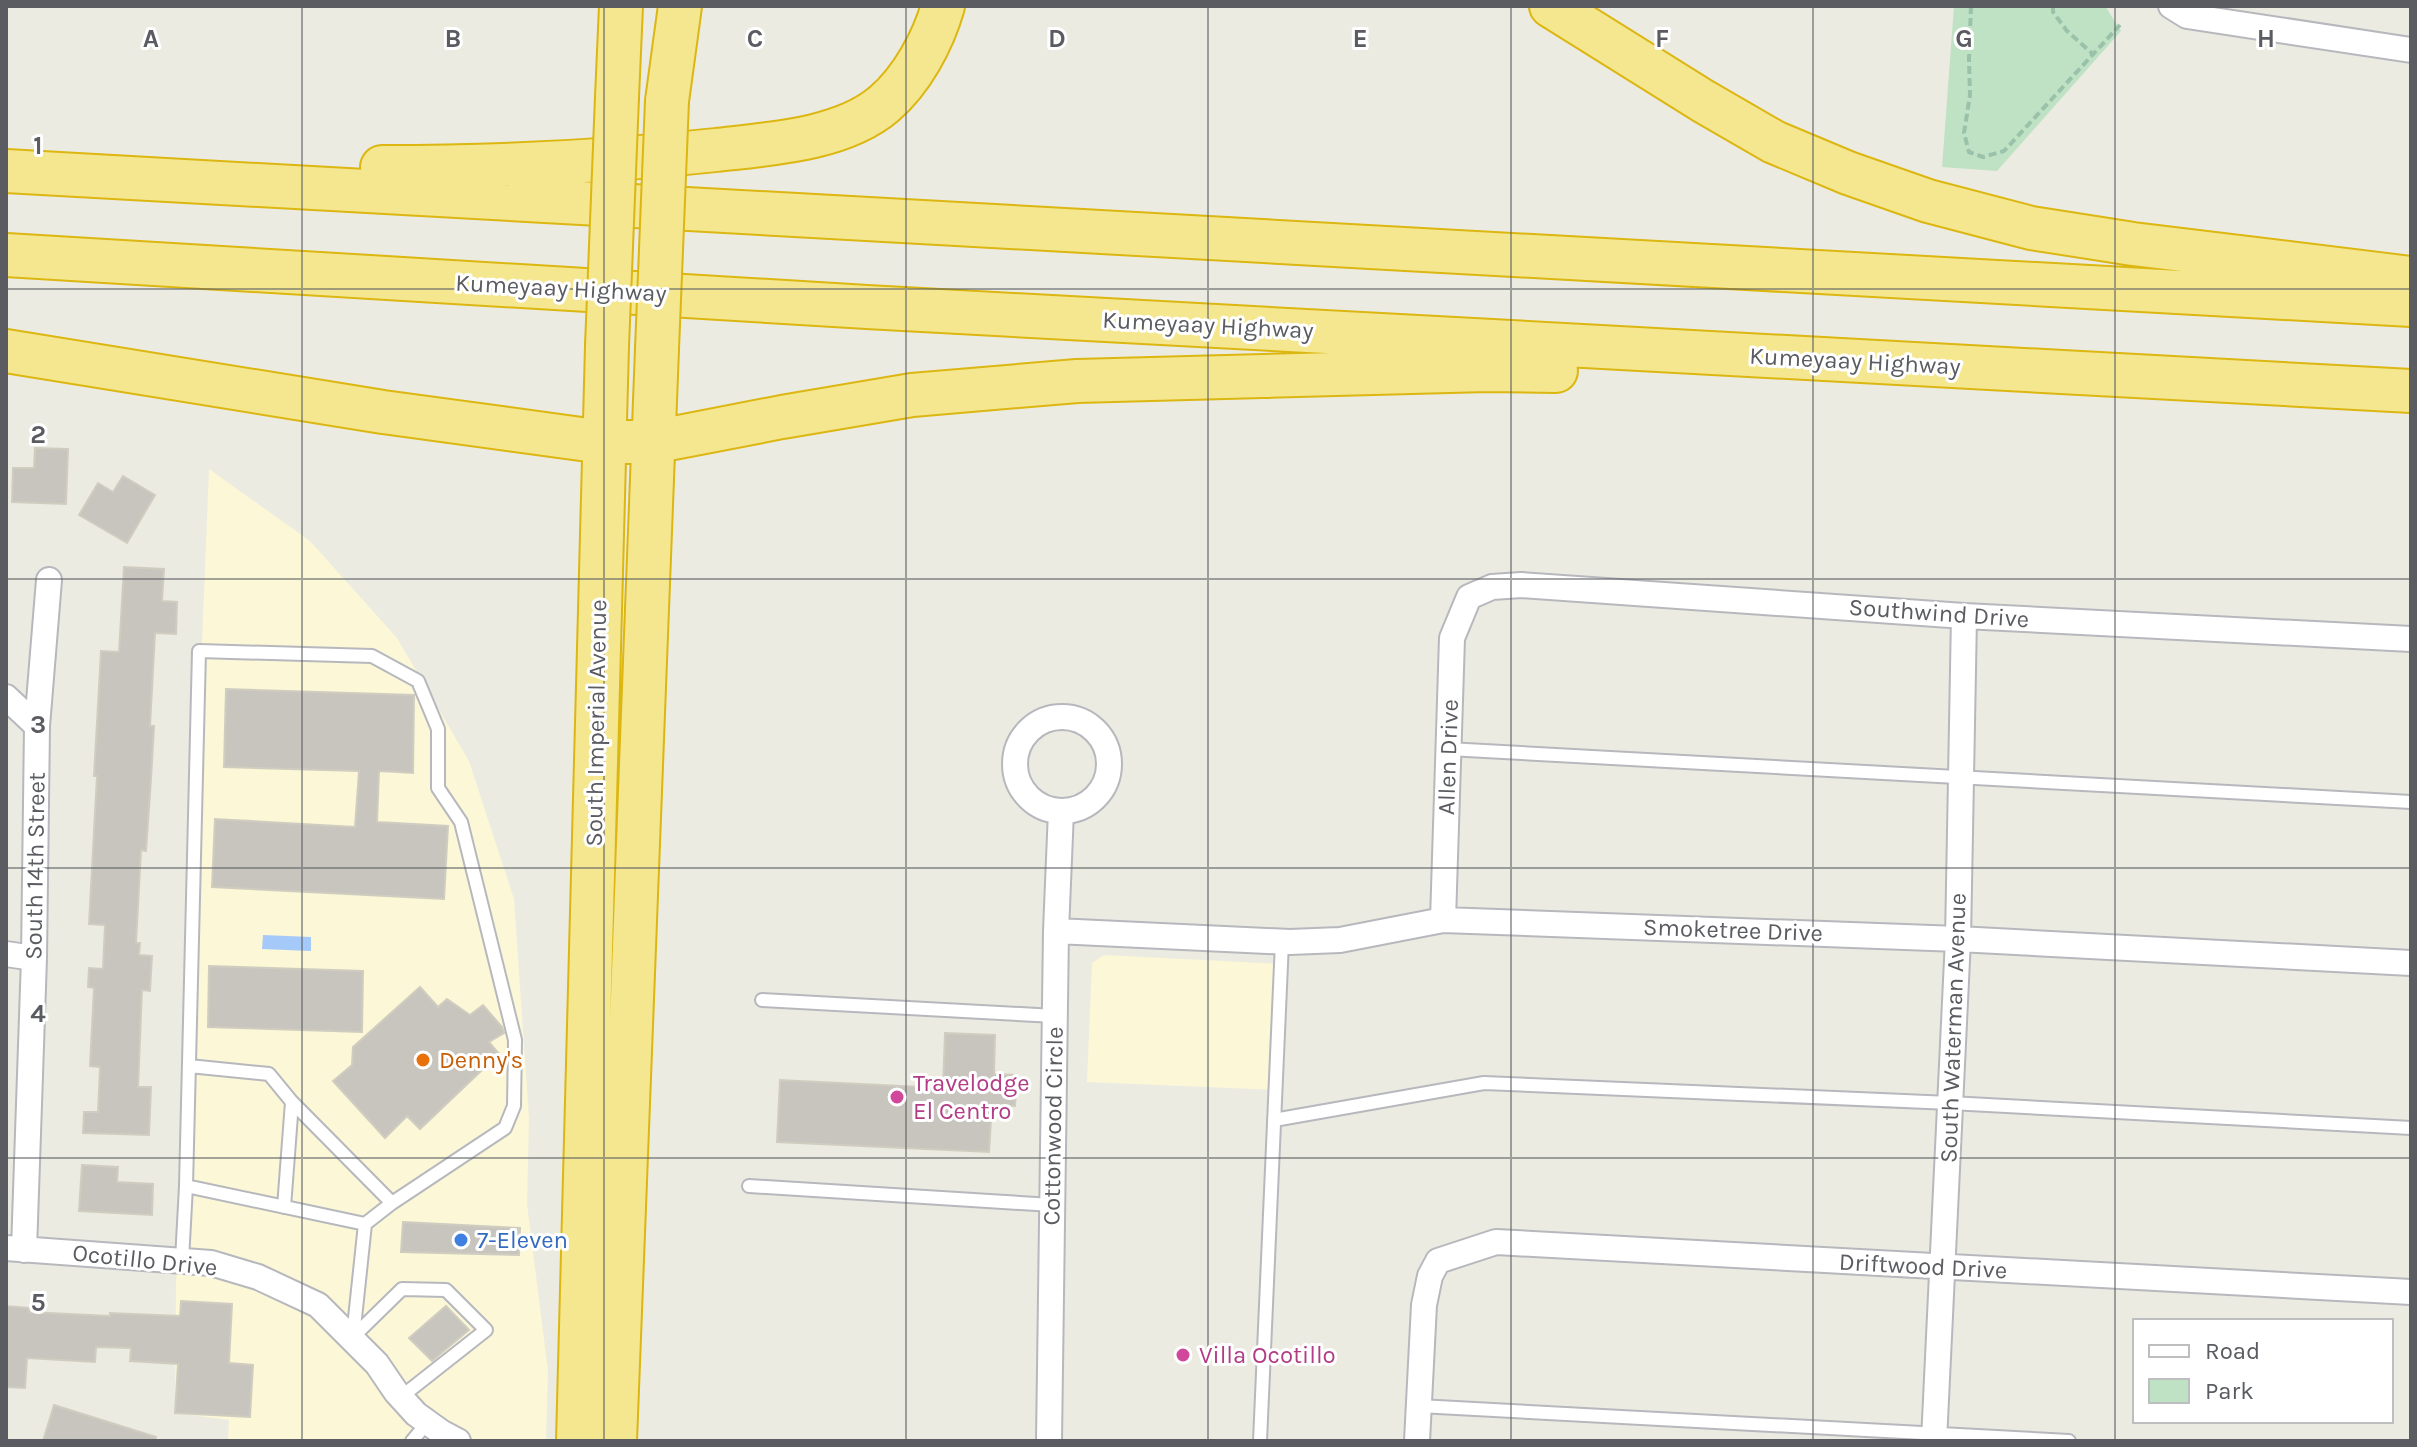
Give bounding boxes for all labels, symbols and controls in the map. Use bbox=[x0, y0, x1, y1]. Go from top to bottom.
text: A bbox=[143, 23, 159, 54]
text: B bbox=[445, 23, 461, 54]
text: C bbox=[747, 23, 763, 54]
text: D bbox=[1048, 23, 1066, 54]
text: E bbox=[1352, 23, 1368, 54]
text: F bbox=[1655, 23, 1669, 54]
text: G bbox=[1955, 23, 1973, 54]
text: H bbox=[2257, 23, 2275, 54]
text: 1 bbox=[33, 130, 43, 161]
street label: Kumeyaay Highway bbox=[455, 268, 667, 308]
street label: Kumeyaay Highway bbox=[1102, 305, 1314, 345]
street label: Kumeyaay Highway bbox=[1749, 341, 1961, 381]
text: 2 bbox=[30, 419, 46, 450]
street label: Southwind Drive bbox=[1848, 593, 2030, 633]
street label: South Imperial Avenue bbox=[580, 599, 612, 847]
street label: Allen Drive bbox=[1432, 699, 1464, 815]
text: 3 bbox=[30, 709, 46, 740]
street label: South 14th Street bbox=[19, 772, 51, 960]
street label: South Waterman Avenue bbox=[1934, 893, 1972, 1163]
street label: Smoketree Drive bbox=[1643, 913, 1823, 947]
text: 4 bbox=[30, 998, 46, 1029]
street label: Cottonwood Circle bbox=[1037, 1026, 1069, 1226]
place label: Denny's bbox=[439, 1046, 523, 1074]
marker: Denny's bbox=[414, 1051, 432, 1069]
place label: Travelodge El Centro bbox=[913, 1069, 1029, 1125]
marker: Travelodge El Centro bbox=[888, 1088, 906, 1106]
place label: 7-Eleven bbox=[477, 1226, 568, 1254]
marker: 7-Eleven bbox=[452, 1231, 470, 1249]
street label: Ocotillo Drive bbox=[71, 1238, 219, 1282]
street label: Driftwood Drive bbox=[1838, 1248, 2008, 1284]
text: 5 bbox=[30, 1287, 46, 1318]
legend bbox=[2133, 1319, 2393, 1423]
text: Road bbox=[2205, 1337, 2260, 1365]
place label: Villa Ocotillo bbox=[1199, 1341, 1336, 1369]
marker: Villa Ocotillo bbox=[1174, 1346, 1192, 1364]
text: Park bbox=[2205, 1377, 2254, 1405]

